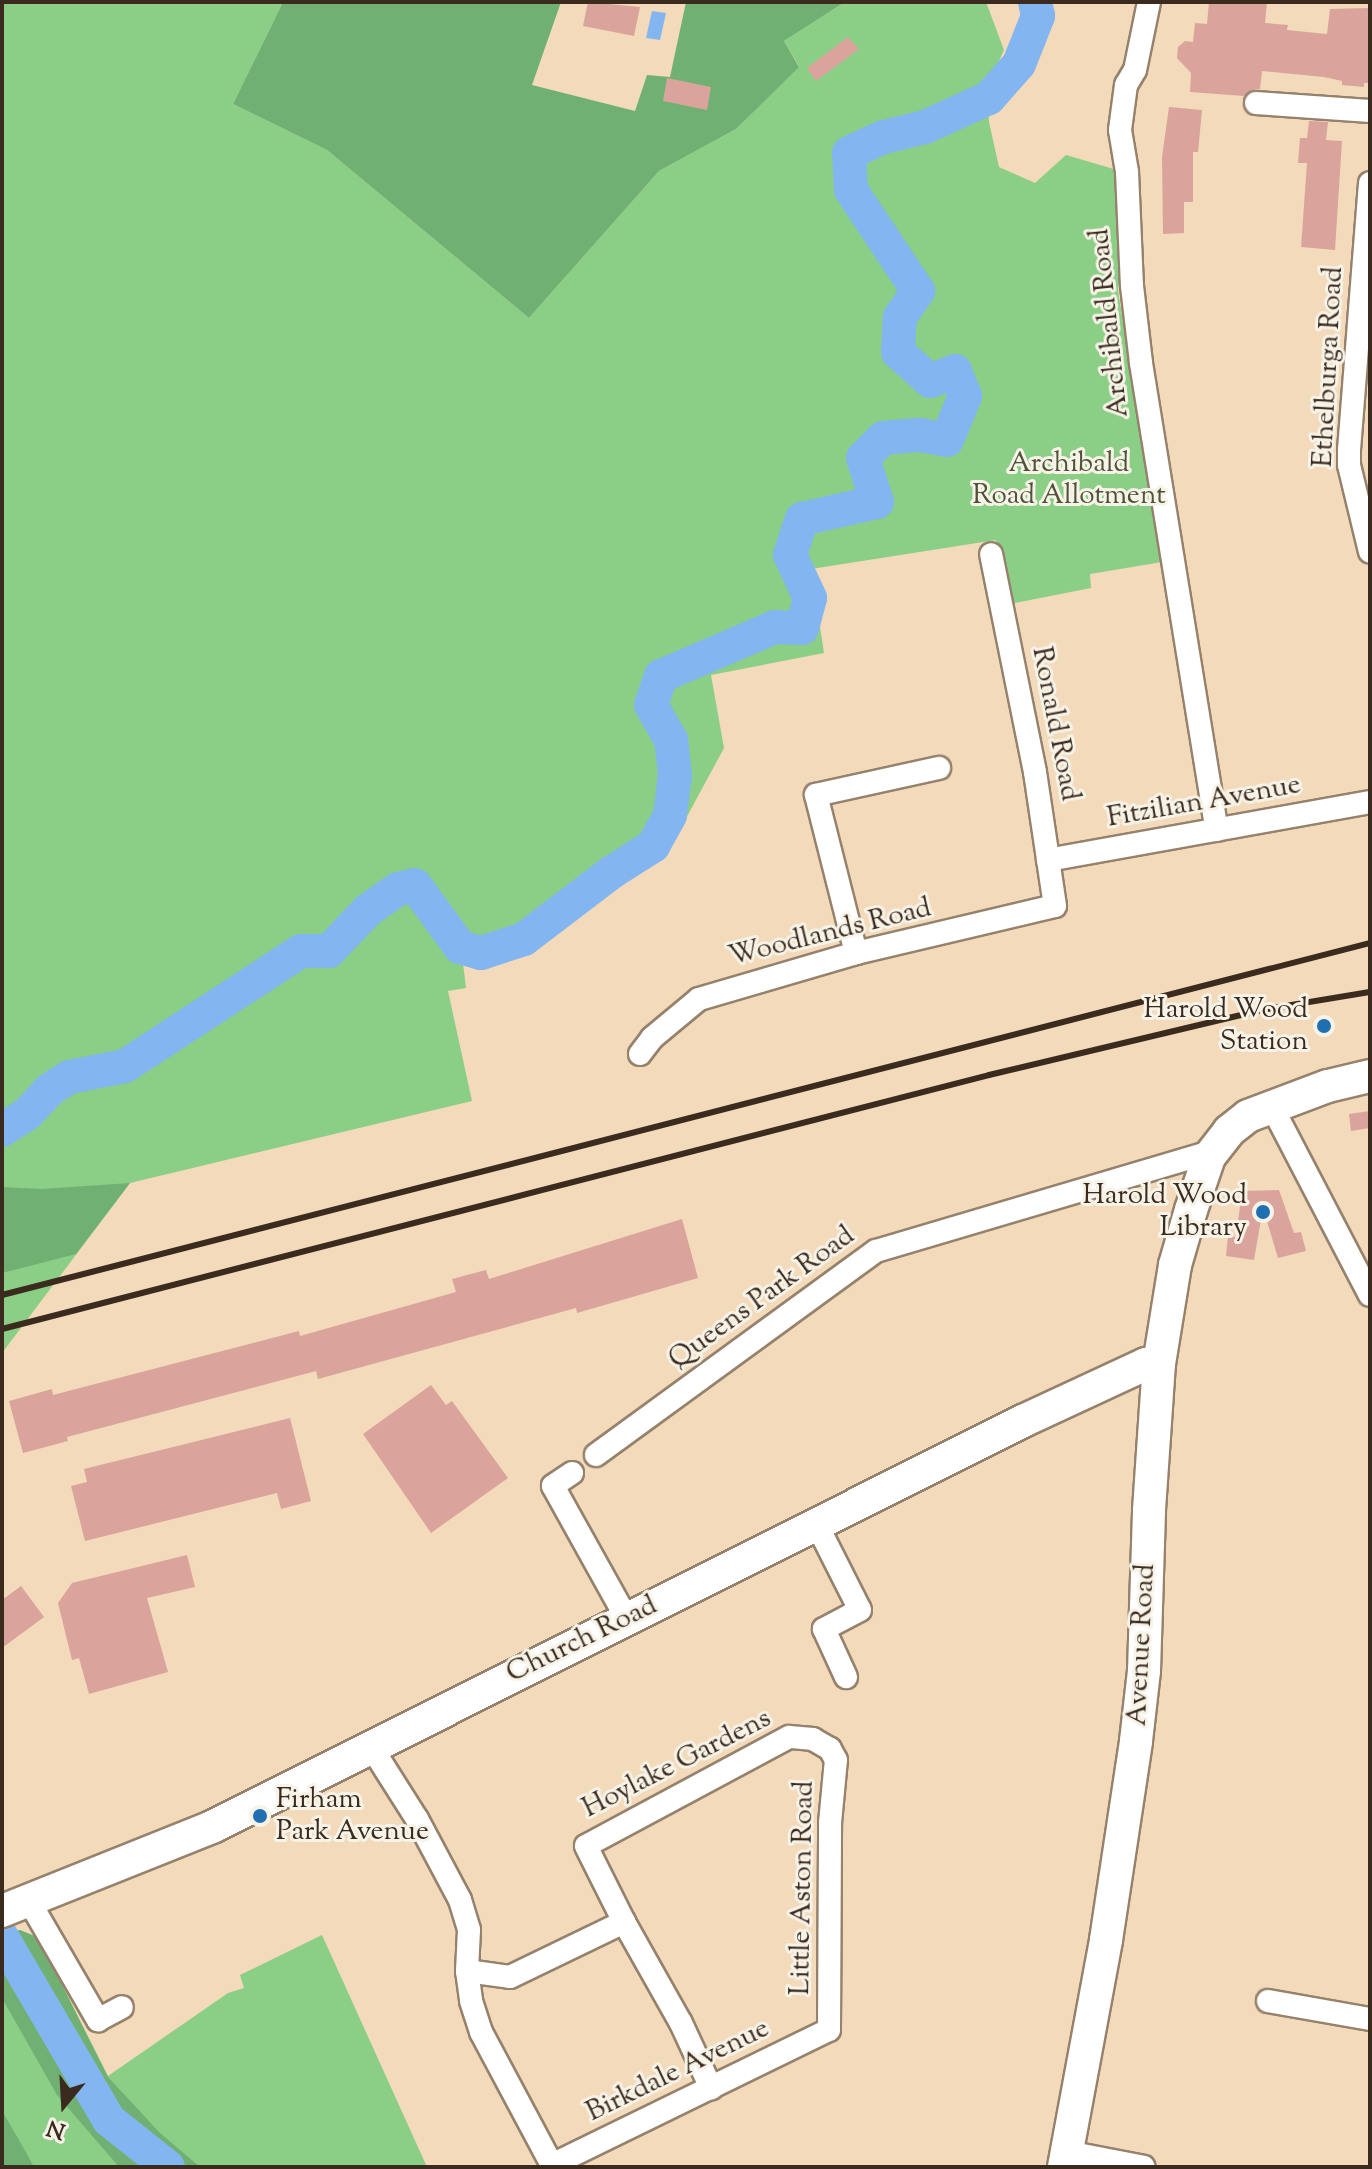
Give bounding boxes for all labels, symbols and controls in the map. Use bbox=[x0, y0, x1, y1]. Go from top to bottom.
street label: Archibald Road bbox=[1083, 227, 1137, 419]
street label: Ethelburga Road bbox=[1307, 266, 1351, 468]
park label: Archibald Road Allotment bbox=[972, 447, 1166, 513]
street label: Ronald Road bbox=[1024, 644, 1086, 804]
street label: Fitzilian Avenue bbox=[1105, 768, 1303, 836]
street label: Woodlands Road bbox=[725, 892, 935, 974]
place label: Harold Wood Station bbox=[1144, 993, 1308, 1059]
marker: Harold Wood Station bbox=[1315, 1017, 1333, 1035]
place label: Harold Wood Library bbox=[1083, 1179, 1247, 1245]
marker: Harold Wood Library bbox=[1254, 1203, 1272, 1221]
street label: Queens Park Road bbox=[662, 1219, 862, 1377]
street label: Avenue Road bbox=[1121, 1563, 1163, 1727]
street label: Church Road bbox=[501, 1589, 663, 1691]
street label: Hoylake Gardens bbox=[577, 1702, 777, 1826]
street label: Little Aston Road bbox=[784, 1780, 822, 1996]
place label: Firham Park Avenue bbox=[276, 1783, 429, 1849]
marker: Firham Park Avenue bbox=[251, 1807, 269, 1825]
street label: Birkdale Avenue bbox=[581, 2012, 775, 2130]
north arrow bbox=[24, 2065, 104, 2145]
text: N bbox=[43, 2110, 70, 2146]

